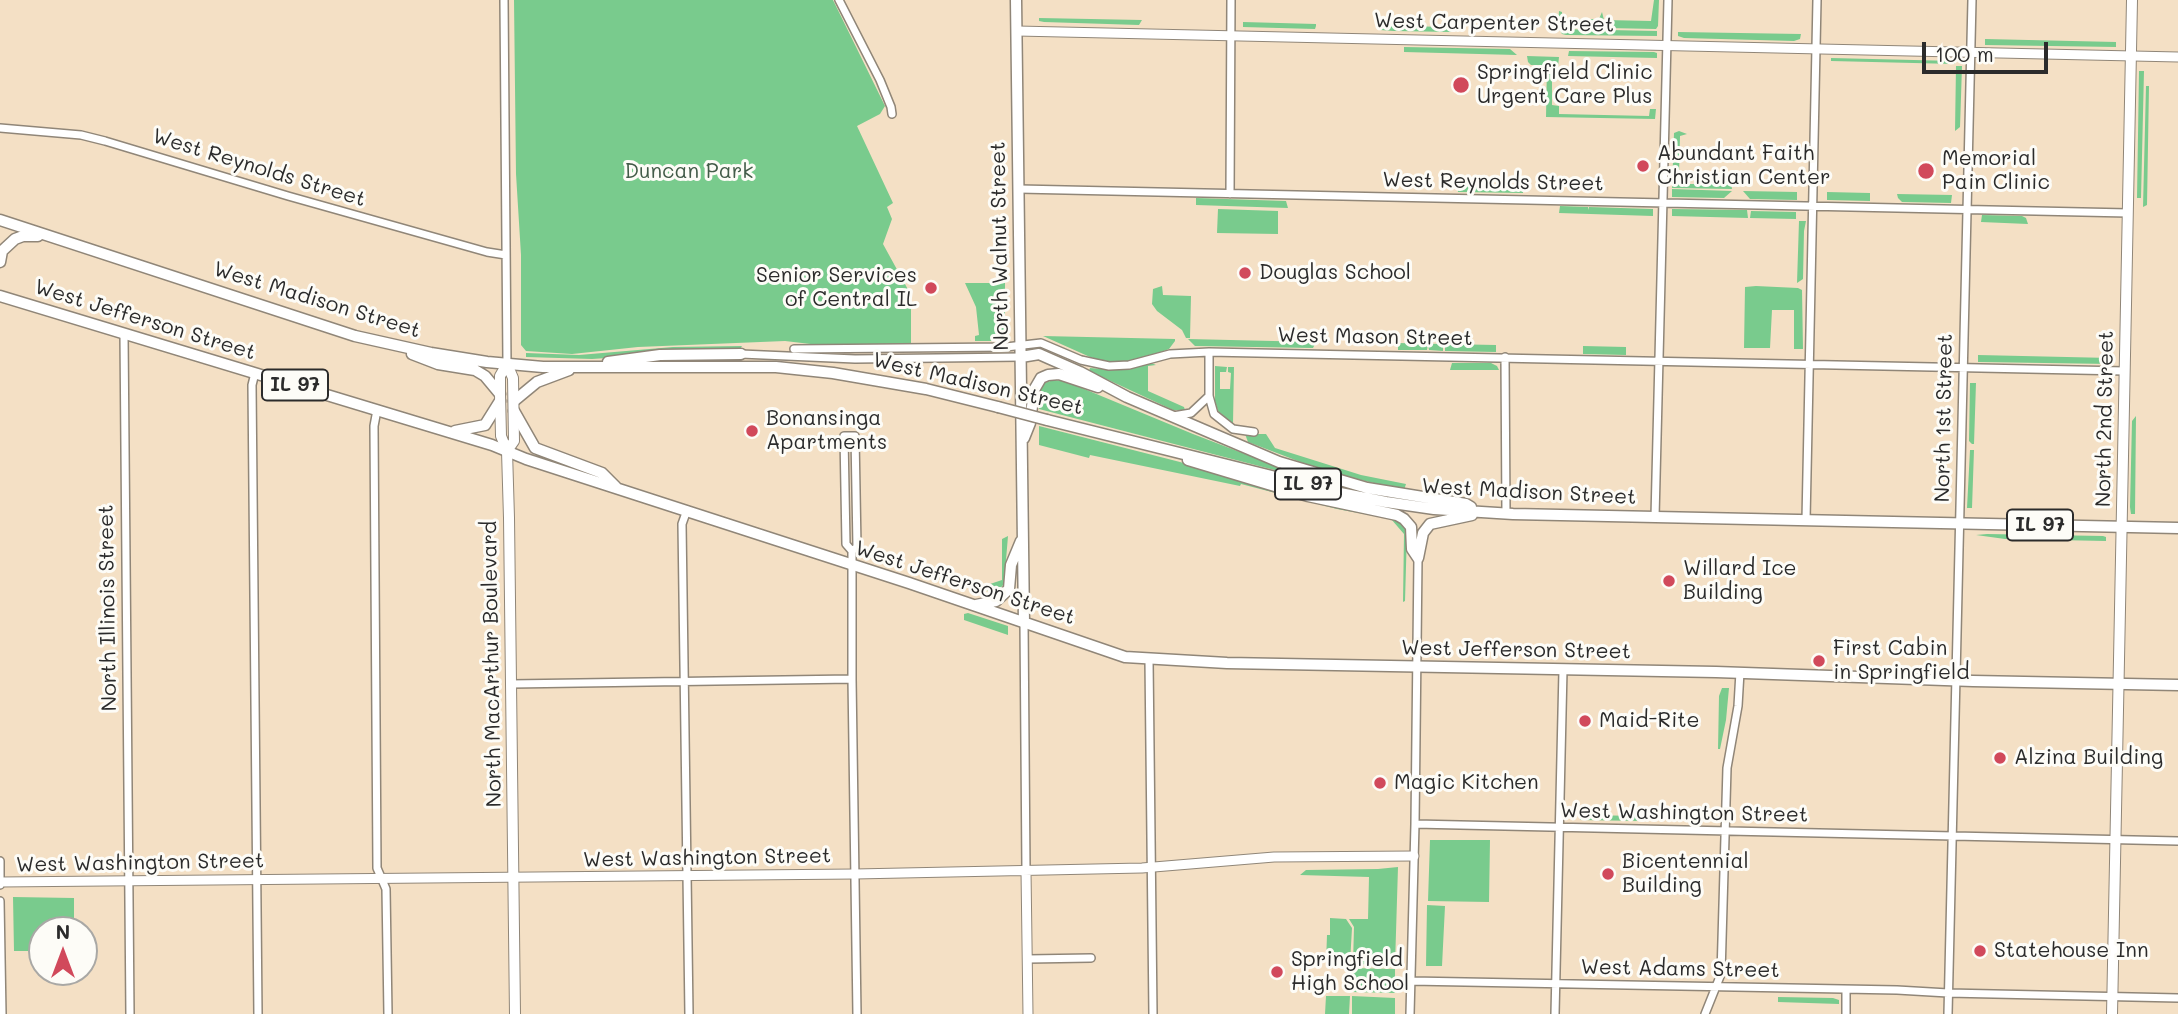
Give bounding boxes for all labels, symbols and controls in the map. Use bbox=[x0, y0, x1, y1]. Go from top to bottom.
street label: West Carpenter Street bbox=[1374, 8, 1614, 38]
scale bar bbox=[1926, 28, 2052, 72]
text: 100 m bbox=[1935, 40, 1994, 67]
place label: Springfield Clinic Urgent Care Plus bbox=[1477, 60, 1653, 110]
marker: Springfield Clinic Urgent Care Plus bbox=[1451, 75, 1471, 95]
street label: West Reynolds Street bbox=[149, 124, 369, 212]
street label: North Walnut Street bbox=[986, 141, 1014, 351]
place label: Abundant Faith Christian Center bbox=[1657, 141, 1831, 191]
place label: Memorial Pain Clinic bbox=[1942, 146, 2050, 196]
marker: Abundant Faith Christian Center bbox=[1635, 158, 1651, 174]
park label: Duncan Park bbox=[625, 159, 753, 185]
marker: Memorial Pain Clinic bbox=[1916, 161, 1936, 181]
street label: West Reynolds Street bbox=[1382, 167, 1604, 197]
street label: West Madison Street bbox=[211, 257, 423, 343]
place label: Douglas School bbox=[1259, 260, 1411, 286]
place label: Senior Services of Central IL bbox=[756, 263, 917, 313]
marker: Douglas School bbox=[1237, 265, 1253, 281]
street label: West Jefferson Street bbox=[31, 274, 259, 366]
marker: Senior Services of Central IL bbox=[923, 280, 939, 296]
street label: West Mason Street bbox=[1277, 323, 1473, 351]
street label: North 2nd Street bbox=[2091, 331, 2119, 507]
street label: North 1st Street bbox=[1930, 333, 1958, 503]
street label: West Madison Street bbox=[870, 348, 1086, 420]
road number: IL 97 bbox=[262, 370, 328, 400]
place label: Bonansinga Apartments bbox=[766, 406, 887, 456]
marker: Bonansinga Apartments bbox=[744, 423, 760, 439]
road number: IL 97 bbox=[1275, 468, 1341, 499]
street label: West Madison Street bbox=[1421, 474, 1637, 510]
street label: North Illinois Street bbox=[94, 504, 122, 712]
road number: IL 97 bbox=[2007, 510, 2073, 540]
street label: North MacArthur Boulevard bbox=[477, 520, 507, 808]
street label: West Jefferson Street bbox=[852, 536, 1078, 630]
place label: Willard Ice Building bbox=[1683, 556, 1797, 606]
marker: Willard Ice Building bbox=[1661, 573, 1677, 589]
street label: West Jefferson Street bbox=[1401, 635, 1631, 665]
place label: First Cabin in Springfield bbox=[1833, 636, 1970, 686]
marker: First Cabin in Springfield bbox=[1811, 653, 1827, 669]
place label: Maid-Rite bbox=[1599, 708, 1700, 734]
marker: Maid-Rite bbox=[1577, 713, 1593, 729]
place label: Alzina Building bbox=[2014, 745, 2163, 771]
marker: Alzina Building bbox=[1992, 750, 2008, 766]
place label: Magic Kitchen bbox=[1394, 770, 1539, 796]
marker: Magic Kitchen bbox=[1372, 775, 1388, 791]
street label: West Washington Street bbox=[1560, 798, 1808, 828]
street label: West Washington Street bbox=[583, 843, 831, 873]
street label: West Washington Street bbox=[16, 848, 264, 878]
place label: Bicentennial Building bbox=[1622, 849, 1749, 899]
marker: Bicentennial Building bbox=[1600, 866, 1616, 882]
north arrow bbox=[28, 916, 98, 986]
text: N bbox=[56, 919, 70, 944]
place label: Statehouse Inn bbox=[1994, 938, 2149, 964]
marker: Statehouse Inn bbox=[1972, 943, 1988, 959]
place label: Springfield High School bbox=[1291, 947, 1409, 997]
street label: West Adams Street bbox=[1580, 955, 1780, 983]
marker: Springfield High School bbox=[1269, 964, 1285, 980]

